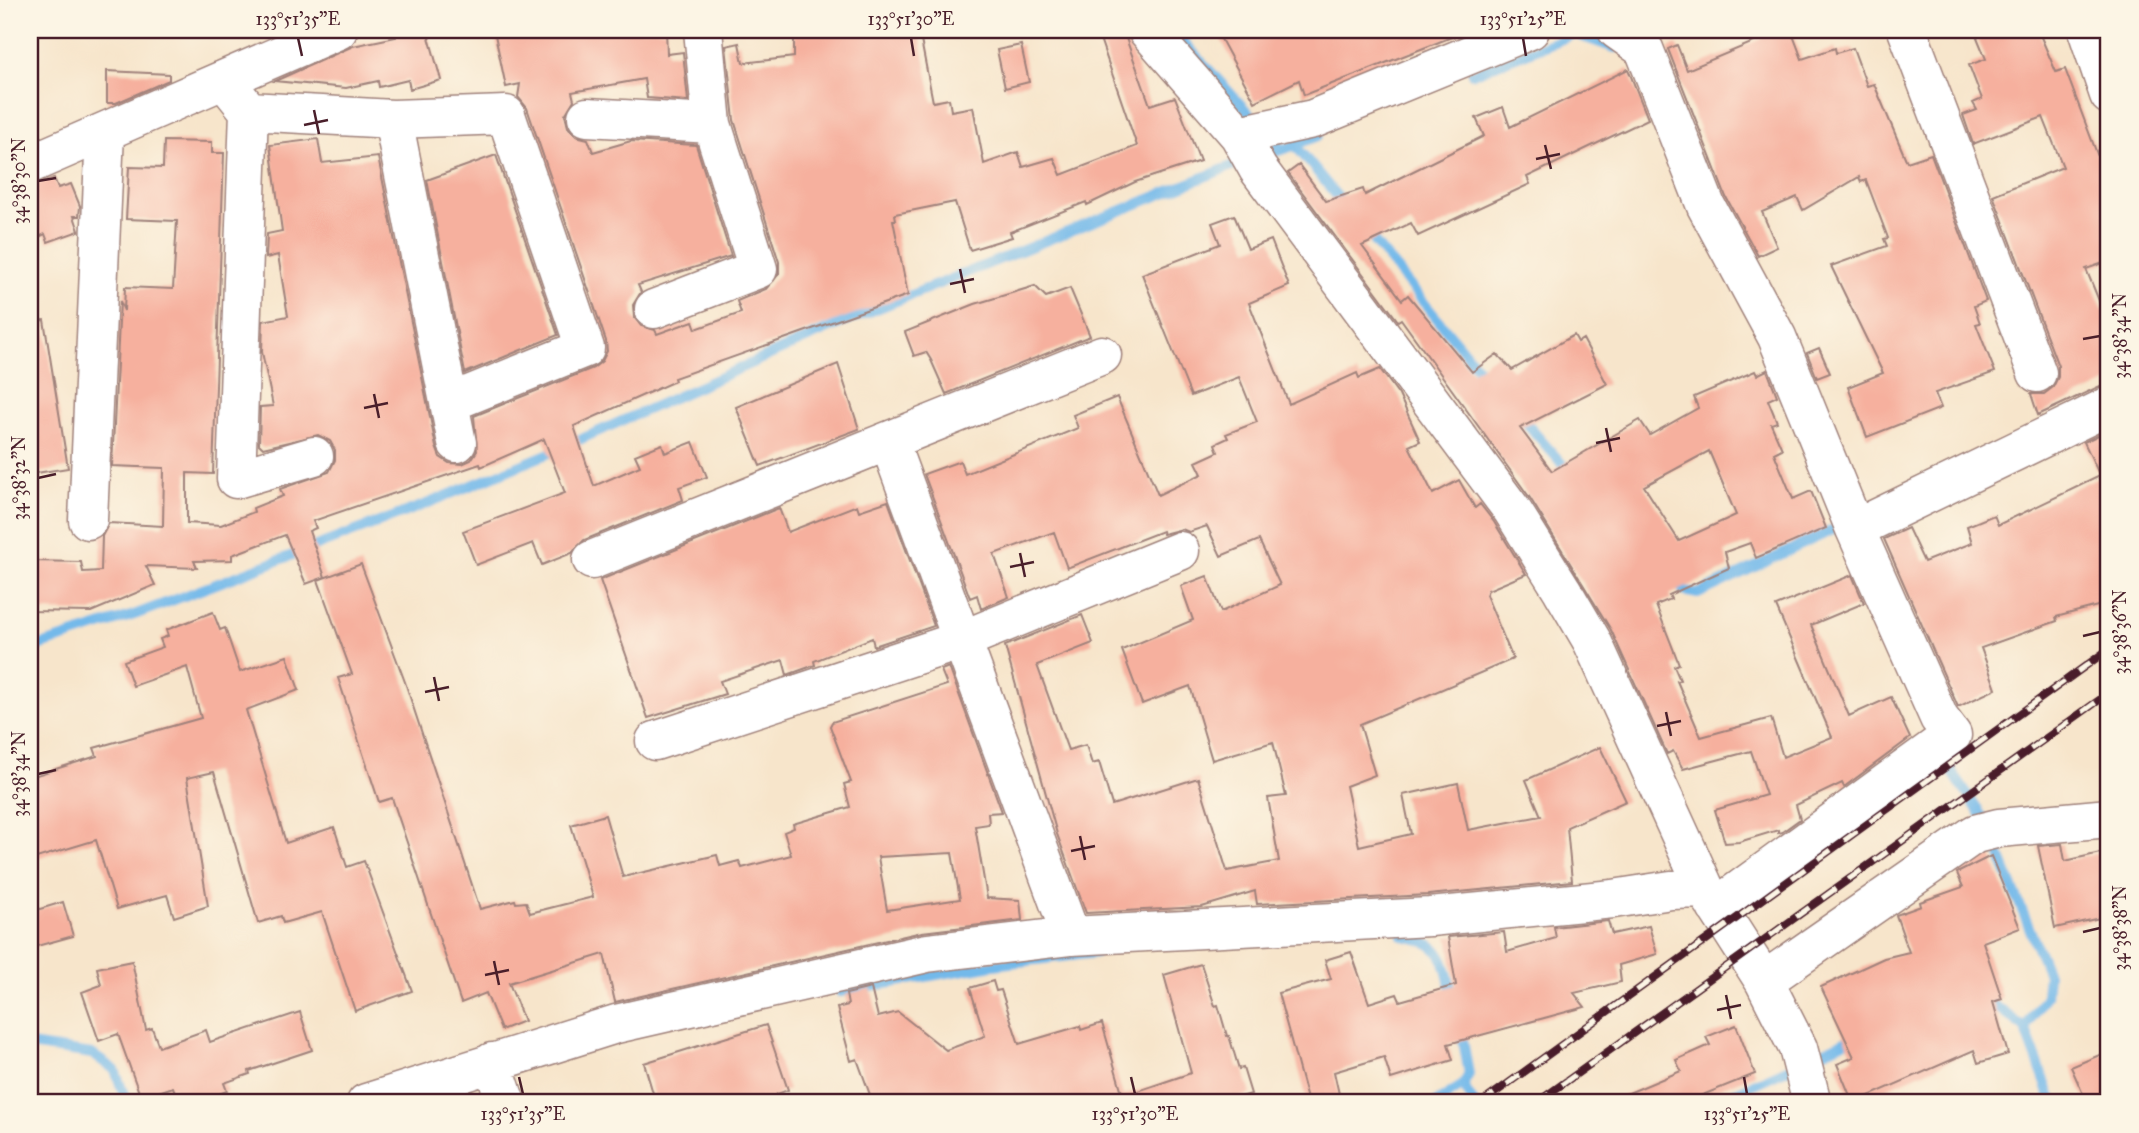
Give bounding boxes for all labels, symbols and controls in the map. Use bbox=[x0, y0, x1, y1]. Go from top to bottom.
text: 133°51'35"E bbox=[256, 8, 341, 30]
text: 133°51'30"E bbox=[868, 8, 955, 30]
text: 133°51'25"E bbox=[1480, 8, 1566, 30]
text: 34°38'30"N bbox=[8, 138, 30, 224]
text: 34°38'34"N bbox=[2109, 293, 2131, 379]
text: 34°38'32"N bbox=[8, 436, 30, 520]
text: 34°38'36"N bbox=[2109, 589, 2131, 675]
text: 34°38'34"N bbox=[8, 731, 30, 817]
text: 34°38'38"N bbox=[2109, 885, 2131, 971]
text: 133°51'35"E bbox=[481, 1103, 566, 1125]
text: 133°51'30"E bbox=[1092, 1103, 1179, 1125]
text: 133°51'25"E bbox=[1704, 1103, 1790, 1125]

